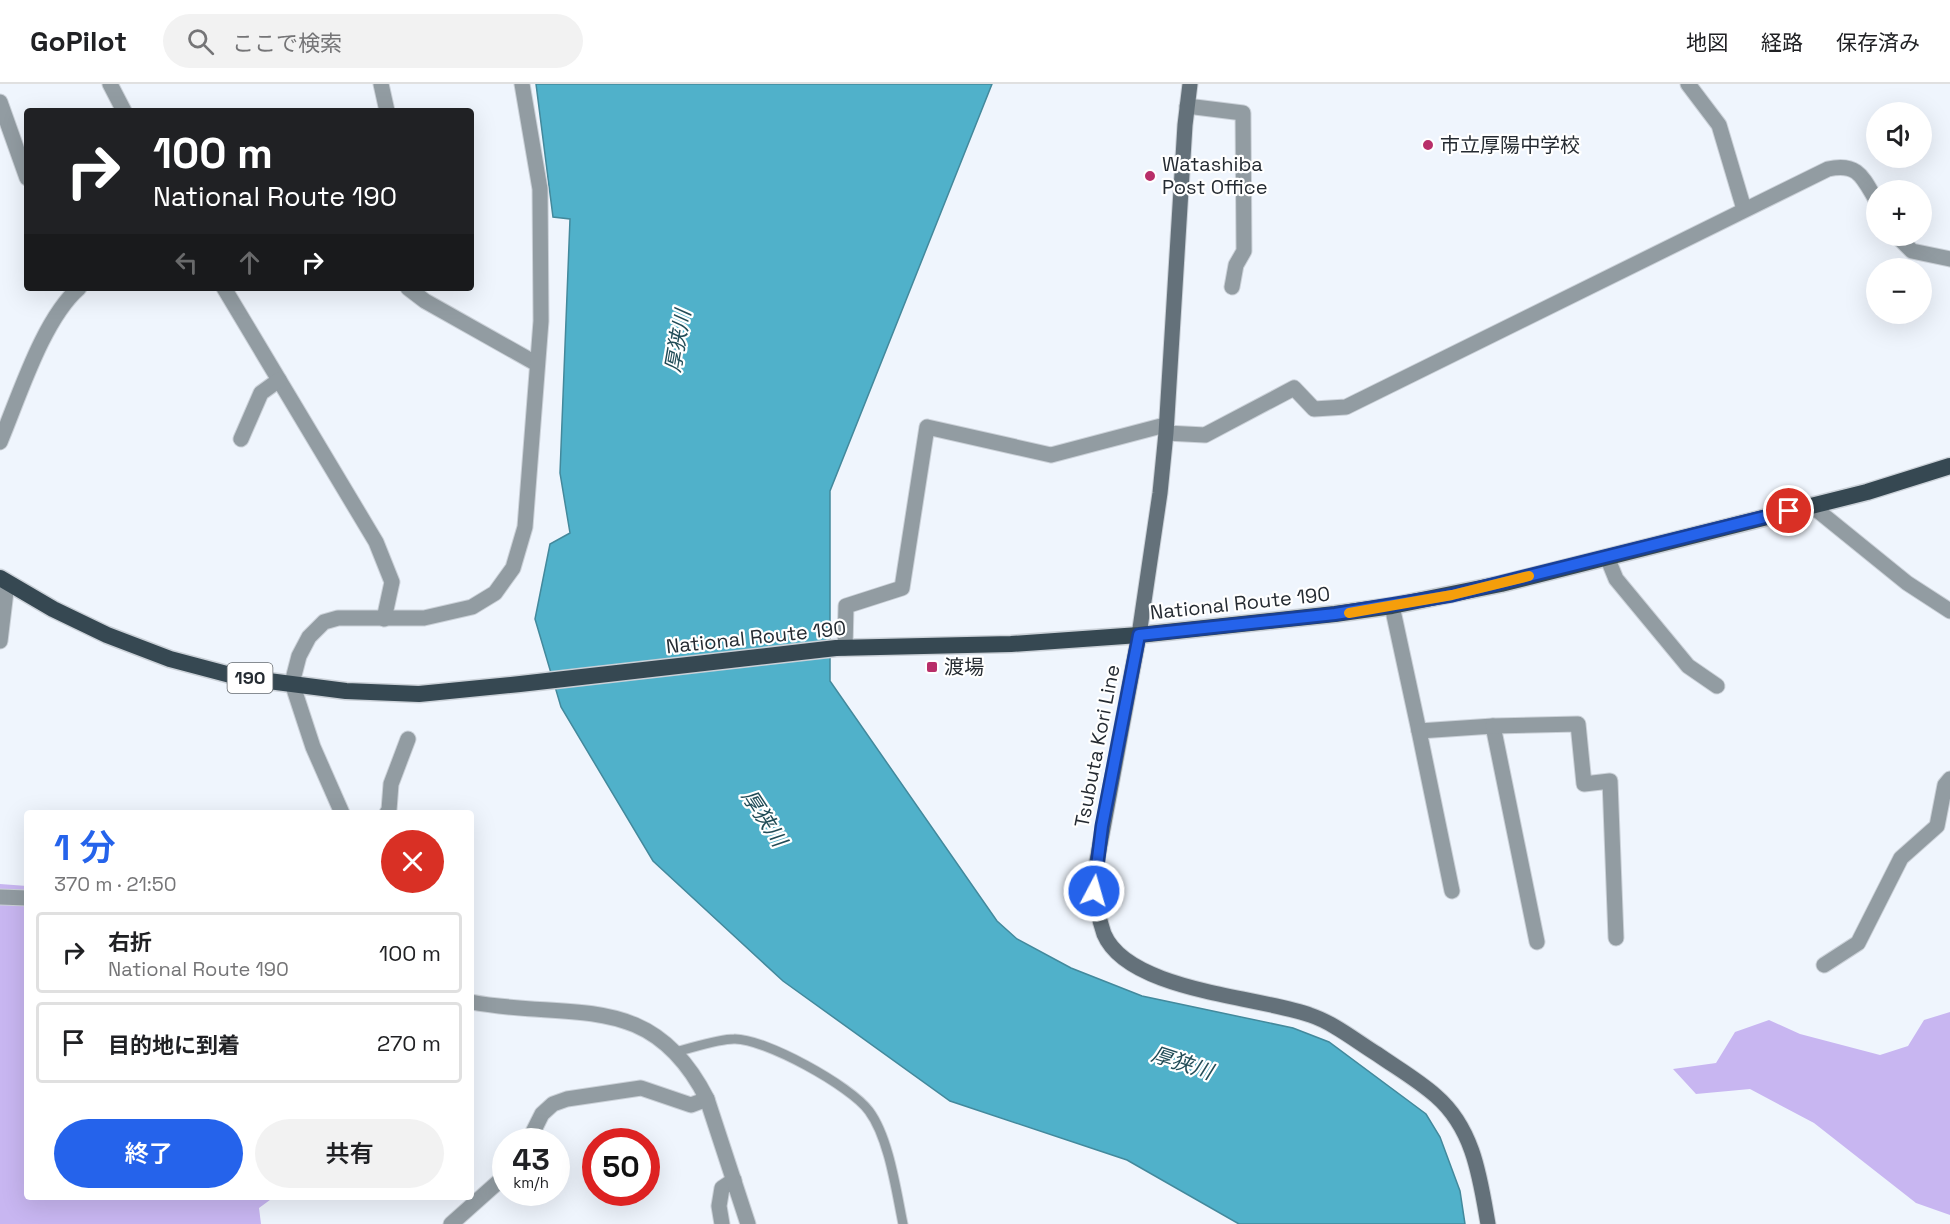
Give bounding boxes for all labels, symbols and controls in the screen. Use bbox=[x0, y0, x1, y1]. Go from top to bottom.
search box bbox=[163, 14, 583, 68]
text: GoPilot bbox=[30, 23, 127, 59]
icon: search bbox=[184, 25, 217, 58]
text: ここで検索 bbox=[232, 29, 342, 57]
text: 地図 bbox=[1686, 29, 1728, 56]
text: 経路 bbox=[1761, 29, 1803, 56]
text: 保存済み bbox=[1836, 29, 1920, 56]
map controls bbox=[1866, 102, 1932, 324]
button: sound bbox=[1866, 102, 1932, 168]
text: 100 m bbox=[153, 127, 273, 180]
icon: right bbox=[54, 132, 132, 210]
place label: 市立厚陽中学校 bbox=[1440, 132, 1580, 158]
marker: 市立厚陽中学校 bbox=[1421, 138, 1435, 152]
place label: Watashiba Post Office bbox=[1162, 151, 1268, 200]
marker: Watashiba Post Office bbox=[1143, 169, 1157, 183]
text: National Route 190 bbox=[153, 179, 397, 214]
button: + bbox=[1866, 180, 1932, 246]
icon: left bbox=[170, 246, 203, 279]
icon: ahead bbox=[233, 246, 266, 279]
icon: right bbox=[296, 246, 329, 279]
button: − bbox=[1866, 258, 1932, 324]
water label: 厚狭川 bbox=[659, 306, 697, 374]
pin bbox=[1763, 485, 1814, 536]
icon: arrive bbox=[1772, 494, 1805, 527]
street label: National Route 190 bbox=[1149, 581, 1331, 625]
street label: National Route 190 bbox=[665, 615, 847, 659]
place label: 渡場 bbox=[944, 654, 984, 680]
marker: 渡場 bbox=[925, 660, 939, 674]
street label: Tsubuta Kori Line bbox=[1068, 662, 1126, 830]
road number: 190 bbox=[228, 663, 272, 693]
water label: 厚狭川 bbox=[736, 784, 794, 853]
text: 1 分 bbox=[54, 825, 115, 871]
button: close bbox=[381, 830, 444, 893]
position arrow bbox=[1062, 859, 1126, 923]
text: 370 m · 21:50 bbox=[54, 871, 177, 897]
text: 右折 bbox=[108, 928, 152, 956]
icon: right bbox=[57, 936, 90, 969]
text: 100 m bbox=[379, 939, 441, 967]
text: National Route 190 bbox=[108, 956, 289, 982]
icon: arrive bbox=[57, 1026, 90, 1059]
text: 270 m bbox=[377, 1029, 441, 1057]
text: 目的地に到着 bbox=[108, 1031, 240, 1059]
water label: 厚狭川 bbox=[1148, 1040, 1218, 1086]
button: 終了 bbox=[54, 1119, 243, 1188]
button: 共有 bbox=[255, 1119, 444, 1188]
speed limit sign: 50 bbox=[582, 1128, 660, 1206]
text: 43 bbox=[512, 1140, 550, 1179]
text: km/h bbox=[513, 1173, 549, 1192]

